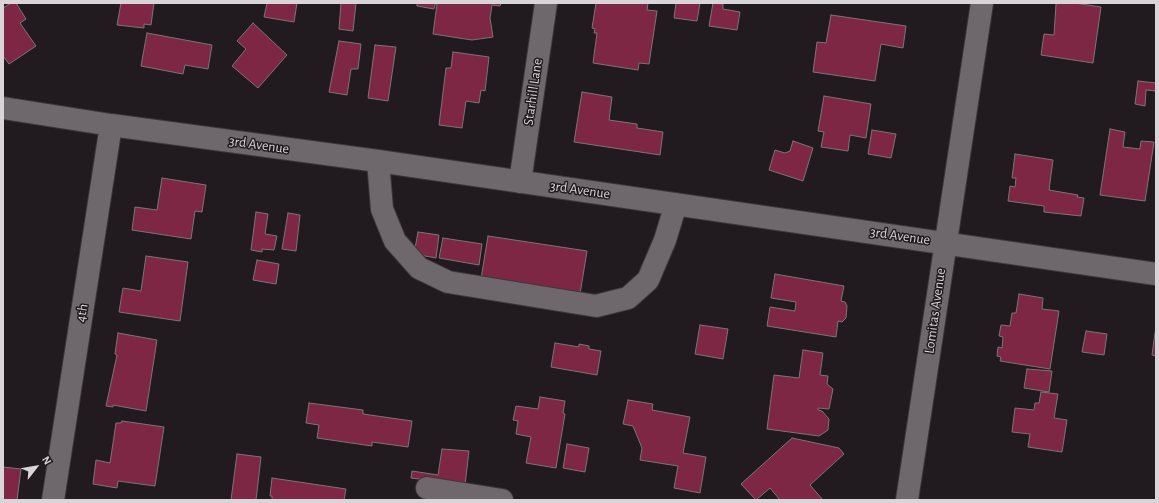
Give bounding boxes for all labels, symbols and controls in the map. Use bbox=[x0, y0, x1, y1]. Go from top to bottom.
street label: Starhill Lane bbox=[520, 57, 546, 127]
street label: 3rd Avenue bbox=[228, 132, 290, 158]
street label: 3rd Avenue bbox=[549, 177, 611, 203]
street label: 3rd Avenue bbox=[869, 223, 931, 249]
street label: Lomitas Avenue bbox=[921, 267, 949, 355]
street label: 4th bbox=[72, 303, 92, 323]
north arrow bbox=[16, 447, 56, 487]
text: N bbox=[40, 454, 53, 467]

